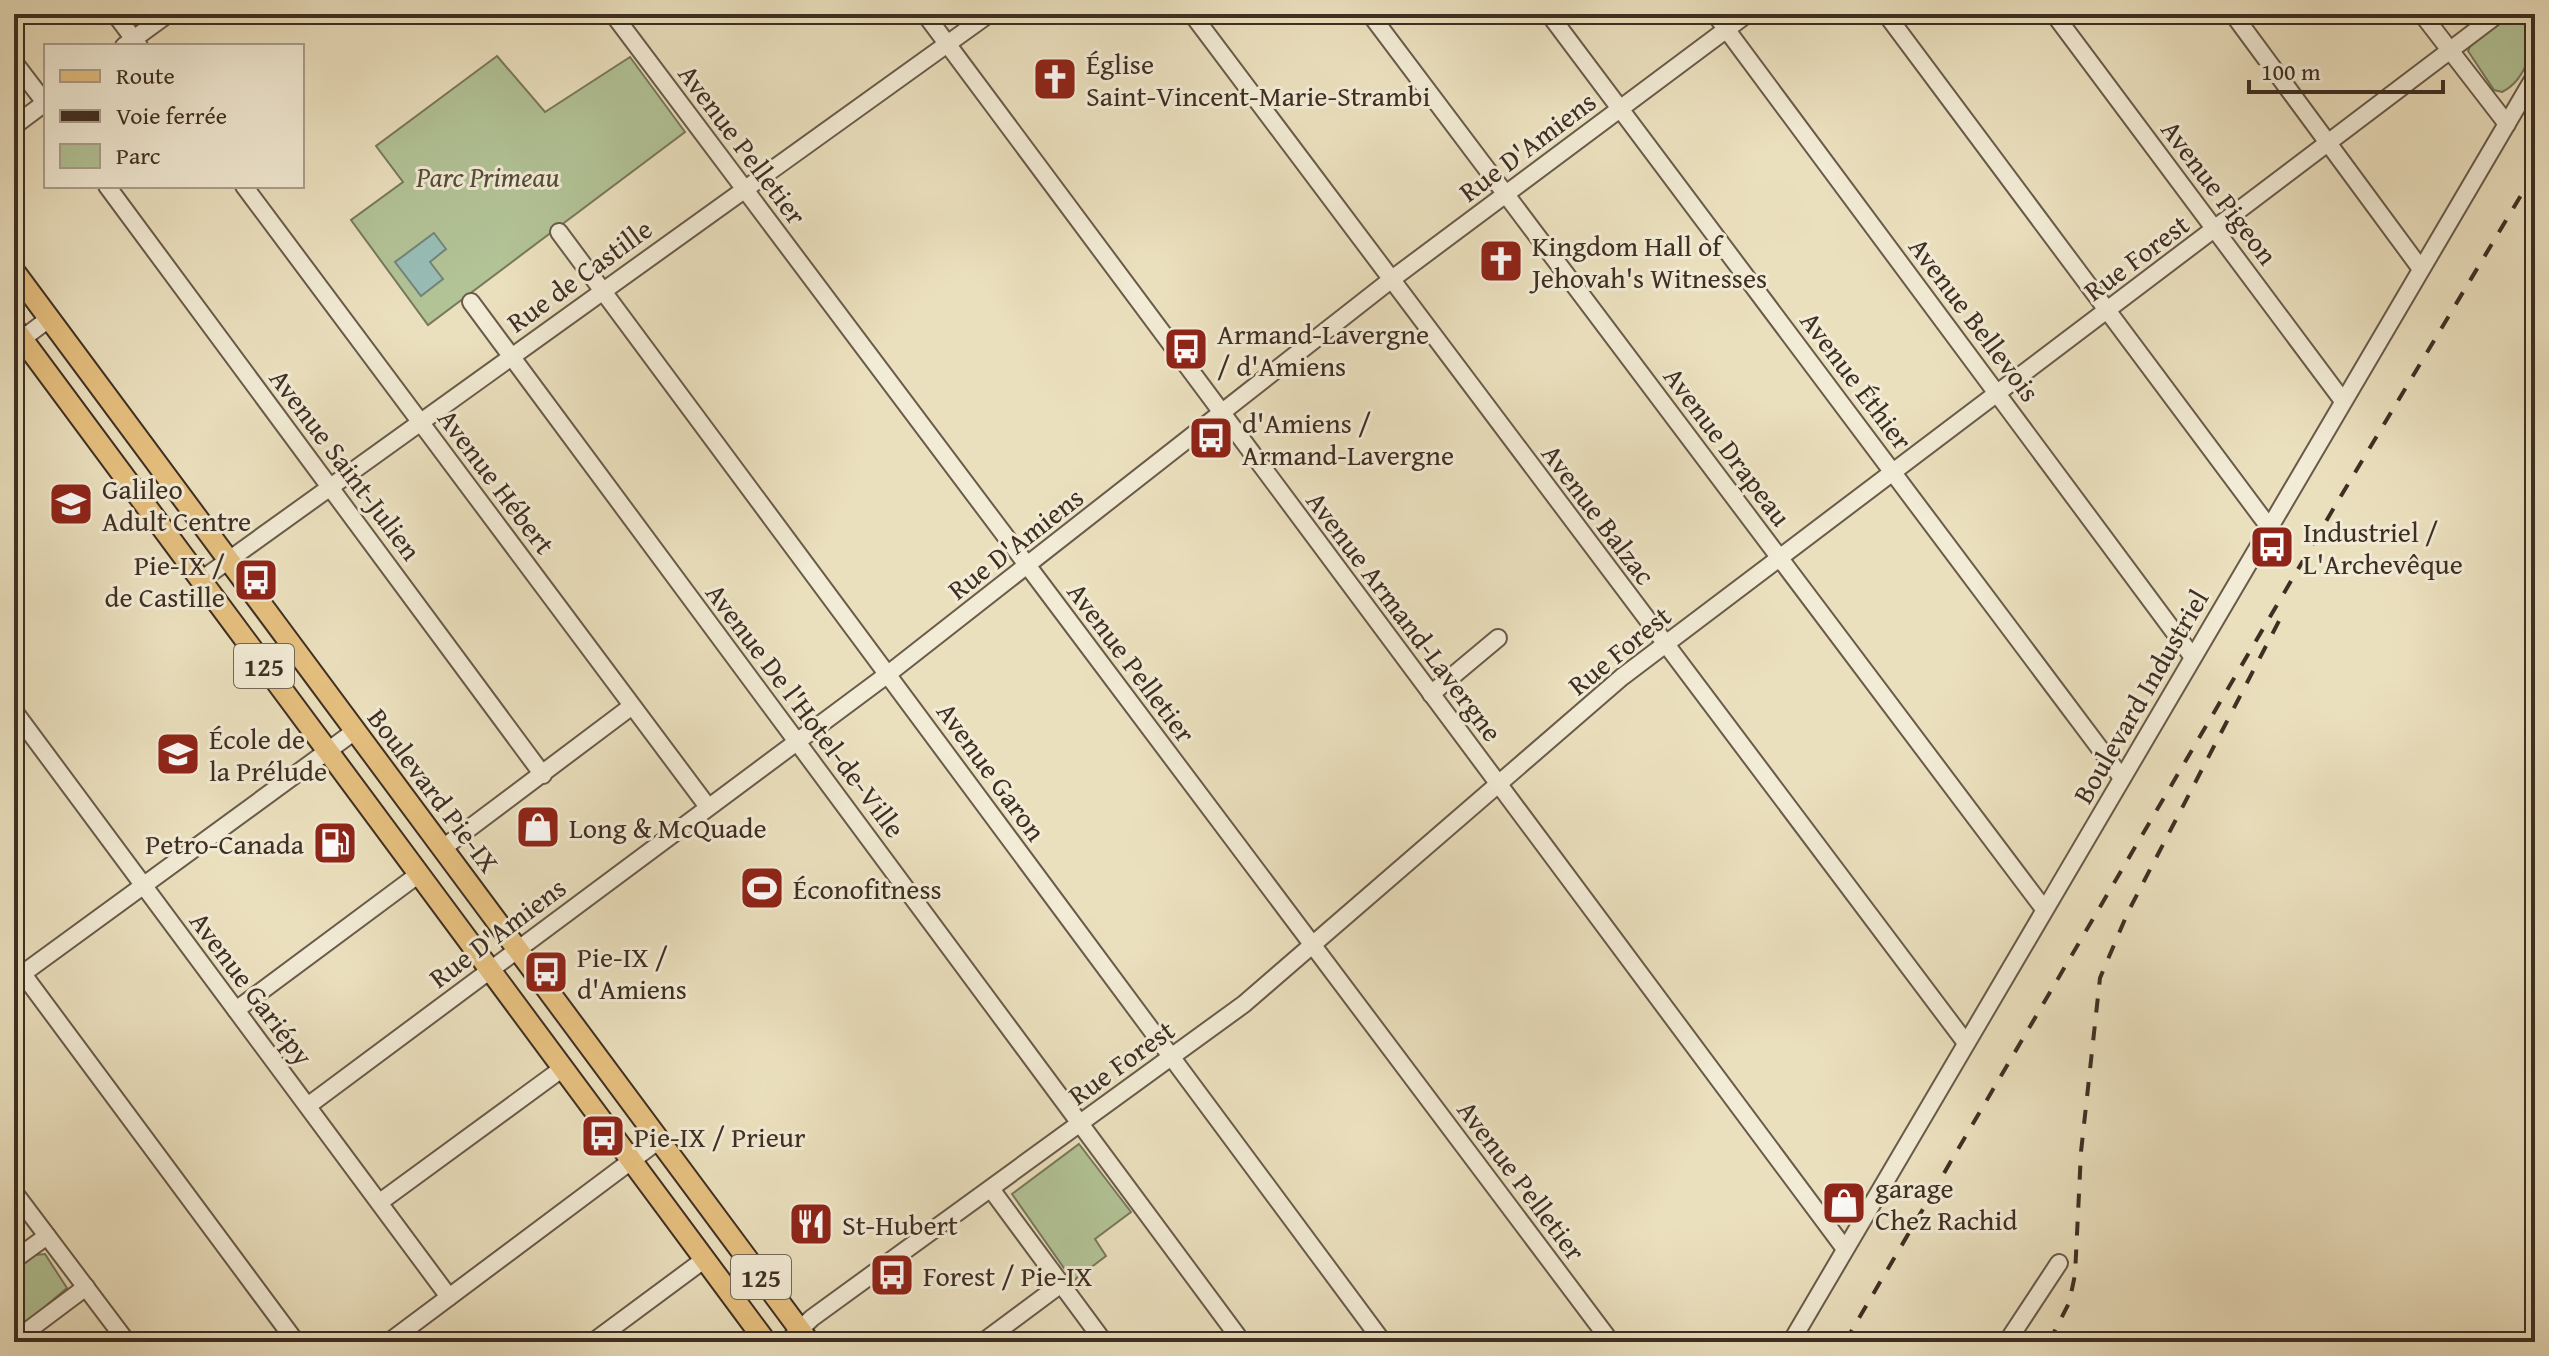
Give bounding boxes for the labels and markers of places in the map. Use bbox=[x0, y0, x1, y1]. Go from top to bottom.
place label: Église Saint-Vincent-Marie-Strambi bbox=[1086, 43, 1430, 116]
church icon: Église Saint-Vincent-Marie-Strambi bbox=[1031, 55, 1079, 103]
place label: Kingdom Hall of Jehovah's Witnesses bbox=[1529, 225, 1767, 298]
church icon: Kingdom Hall of Jehovah's Witnesses bbox=[1477, 237, 1525, 285]
place label: Armand-Lavergne / d'Amiens bbox=[1217, 313, 1429, 386]
bus stop icon: Armand-Lavergne / d'Amiens bbox=[1162, 325, 1210, 373]
place label: d'Amiens / Armand-Lavergne bbox=[1242, 402, 1454, 475]
bus stop icon: d'Amiens / Armand-Lavergne bbox=[1187, 414, 1235, 462]
place label: Galileo Adult Centre bbox=[102, 468, 251, 541]
school or university icon: Galileo Adult Centre bbox=[47, 480, 95, 528]
place label: Industriel / L'Archevêque bbox=[2303, 511, 2463, 584]
bus stop icon: Industriel / L'Archevêque bbox=[2248, 523, 2296, 571]
place label: Pie-IX / de Castille bbox=[105, 544, 225, 617]
bus stop icon: Pie-IX / de Castille bbox=[232, 556, 280, 604]
place label: École de la Prélude bbox=[209, 718, 327, 791]
school or university icon: École de la Prélude bbox=[154, 730, 202, 778]
shop icon: Long & McQuade bbox=[514, 803, 562, 851]
place label: Long & McQuade bbox=[569, 807, 767, 848]
fuel station icon: Petro-Canada bbox=[311, 819, 359, 867]
place label: Petro-Canada bbox=[145, 823, 305, 864]
sports icon: Éconofitness bbox=[738, 864, 786, 912]
place label: Éconofitness bbox=[793, 868, 942, 909]
place label: Pie-IX / d'Amiens bbox=[577, 936, 687, 1009]
bus stop icon: Pie-IX / d'Amiens bbox=[522, 948, 570, 996]
bus stop icon: Pie-IX / Prieur bbox=[579, 1112, 627, 1160]
place label: Pie-IX / Prieur bbox=[634, 1116, 806, 1157]
place label: garage Chez Rachid bbox=[1875, 1167, 2017, 1240]
shop icon: garage Chez Rachid bbox=[1820, 1179, 1868, 1227]
restaurant icon: St-Hubert bbox=[787, 1200, 835, 1248]
place label: St-Hubert bbox=[842, 1204, 958, 1245]
bus stop icon: Forest / Pie-IX bbox=[868, 1251, 916, 1299]
place label: Forest / Pie-IX bbox=[923, 1255, 1092, 1296]

